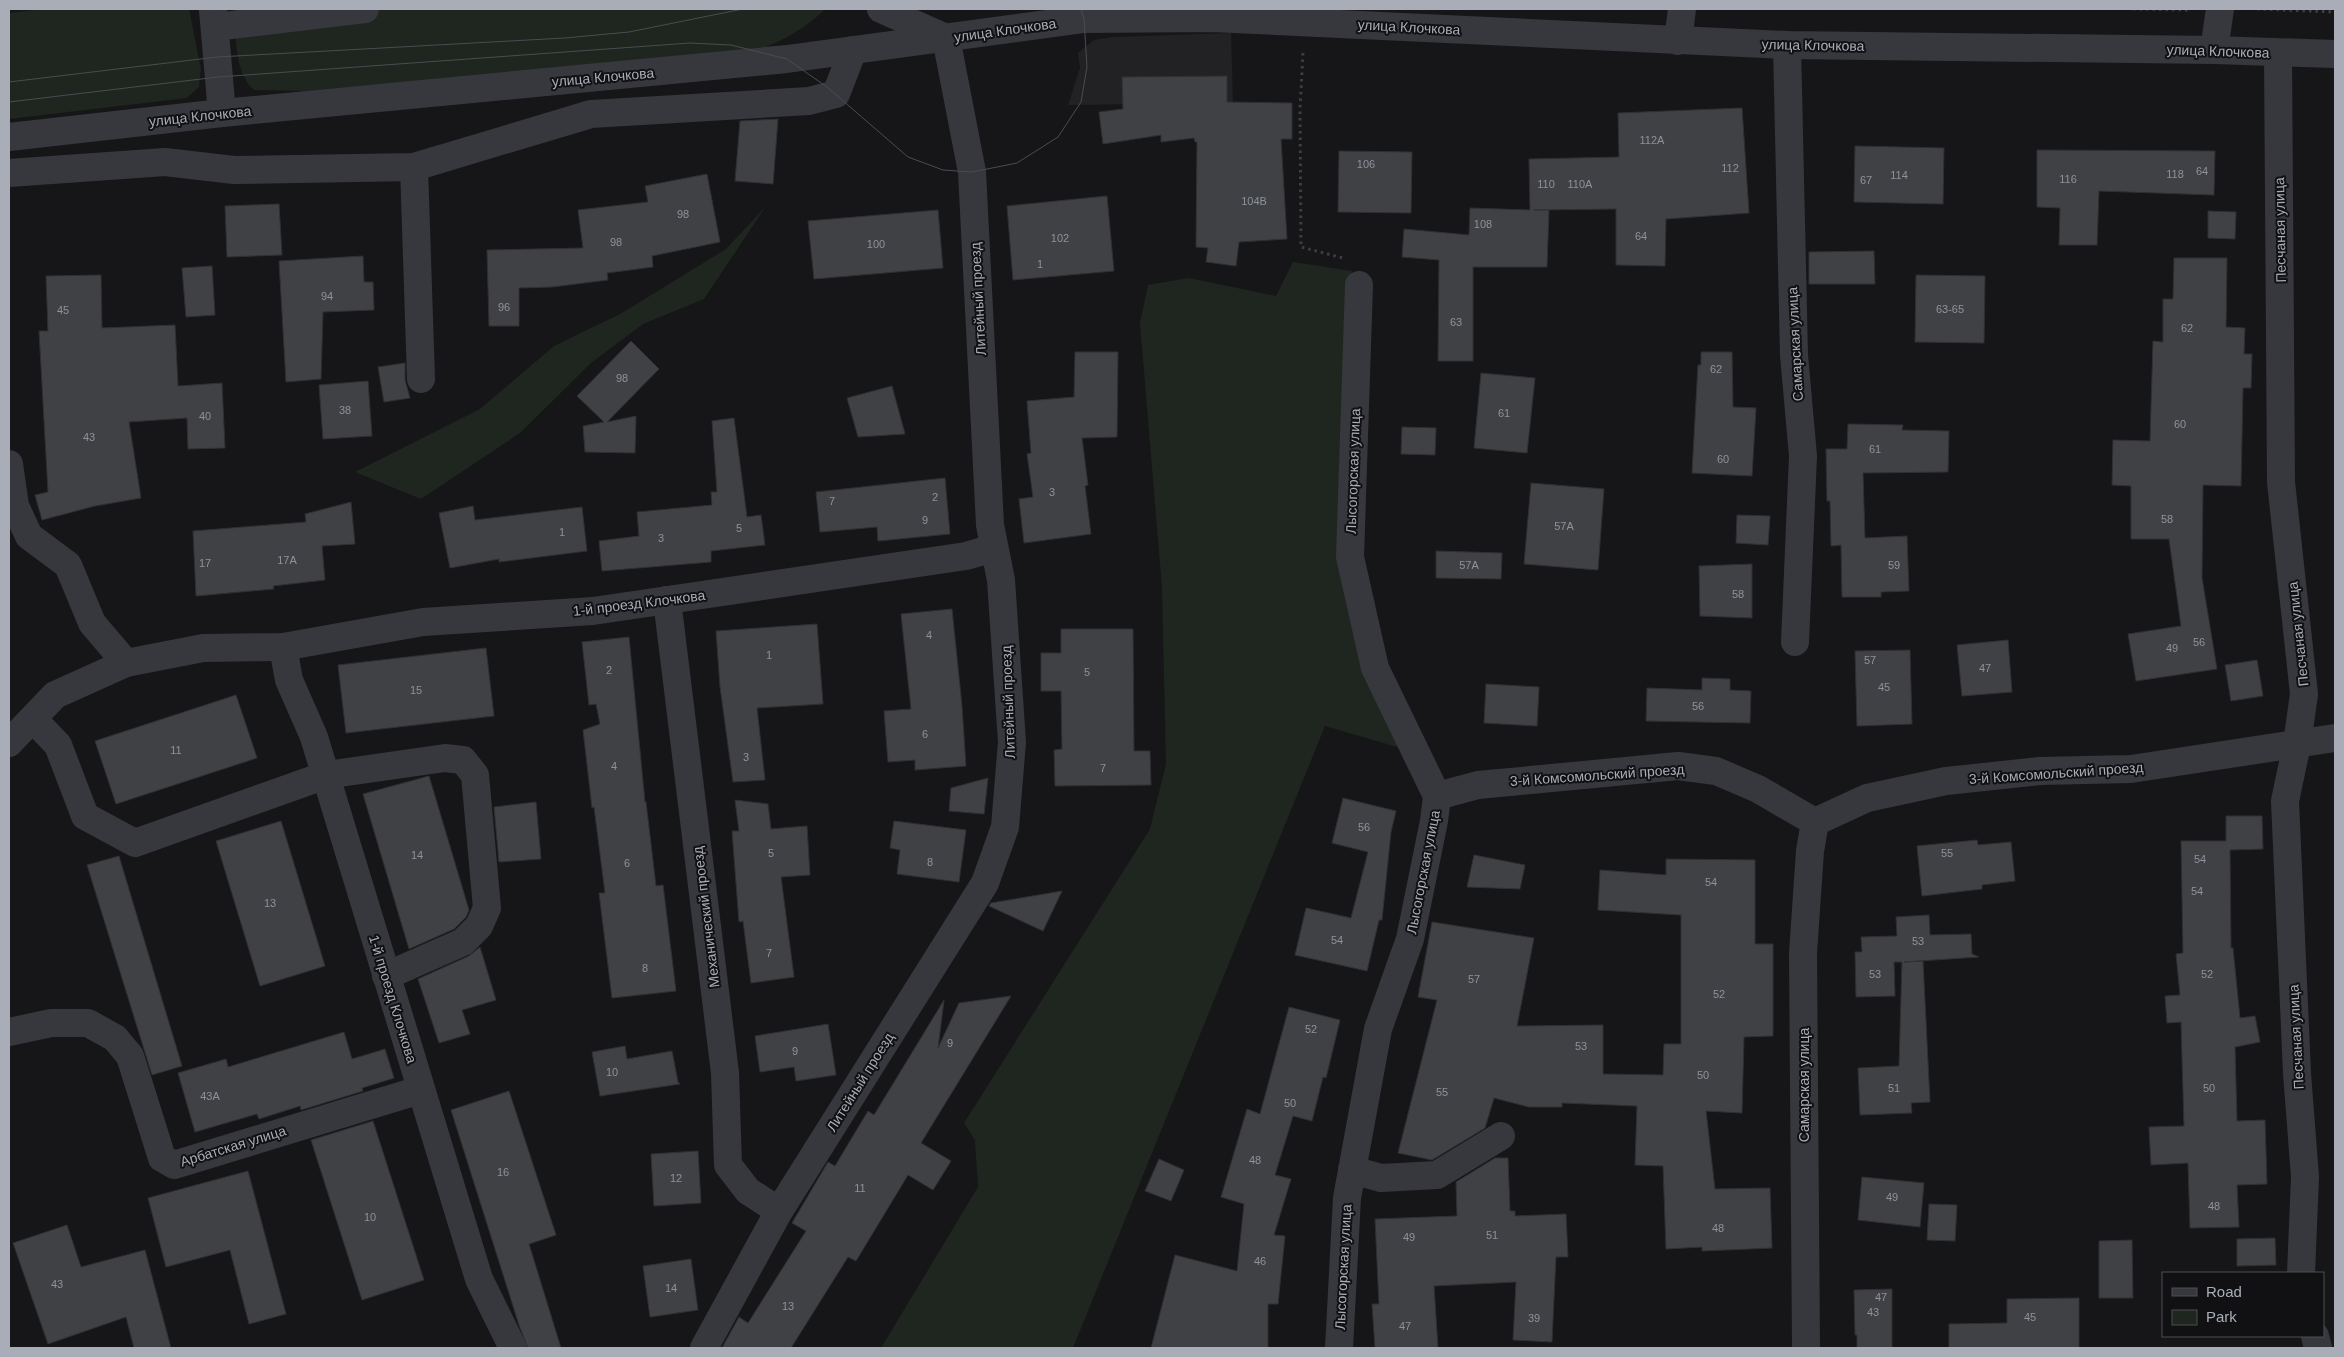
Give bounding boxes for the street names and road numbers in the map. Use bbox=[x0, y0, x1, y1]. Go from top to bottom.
street label: улица Клочкова bbox=[953, 15, 1057, 45]
street label: улица Клочкова bbox=[1357, 16, 1461, 38]
street label: улица Клочкова bbox=[1761, 36, 1865, 54]
street label: улица Клочкова bbox=[2166, 41, 2270, 61]
street label: улица Клочкова bbox=[551, 65, 655, 89]
street label: улица Клочкова bbox=[148, 103, 252, 129]
street label: Песчаная улица bbox=[2271, 177, 2289, 283]
street label: Литейный проезд bbox=[967, 242, 989, 356]
street label: Самарская улица bbox=[1784, 286, 1806, 402]
street label: Лысогорская улица bbox=[1343, 408, 1363, 534]
street label: Песчаная улица bbox=[2285, 581, 2311, 687]
street label: 1-й проезд Клочкова bbox=[572, 587, 706, 619]
street label: Литейный проезд bbox=[998, 645, 1018, 759]
street label: 3-й Комсомольский проезд bbox=[1968, 759, 2144, 787]
street label: 3-й Комсомольский проезд bbox=[1509, 761, 1685, 789]
street label: Лысогорская улица bbox=[1403, 809, 1443, 935]
street label: Механический проезд bbox=[689, 845, 723, 989]
street label: 1-й проезд Клочкова bbox=[366, 933, 420, 1065]
street label: Песчаная улица bbox=[2285, 984, 2307, 1090]
street label: Самарская улица bbox=[1796, 1028, 1812, 1142]
street label: Литейный проезд bbox=[823, 1030, 897, 1134]
street label: Арбатская улица bbox=[178, 1122, 288, 1170]
street label: Лысогорская улица bbox=[1332, 1204, 1354, 1330]

